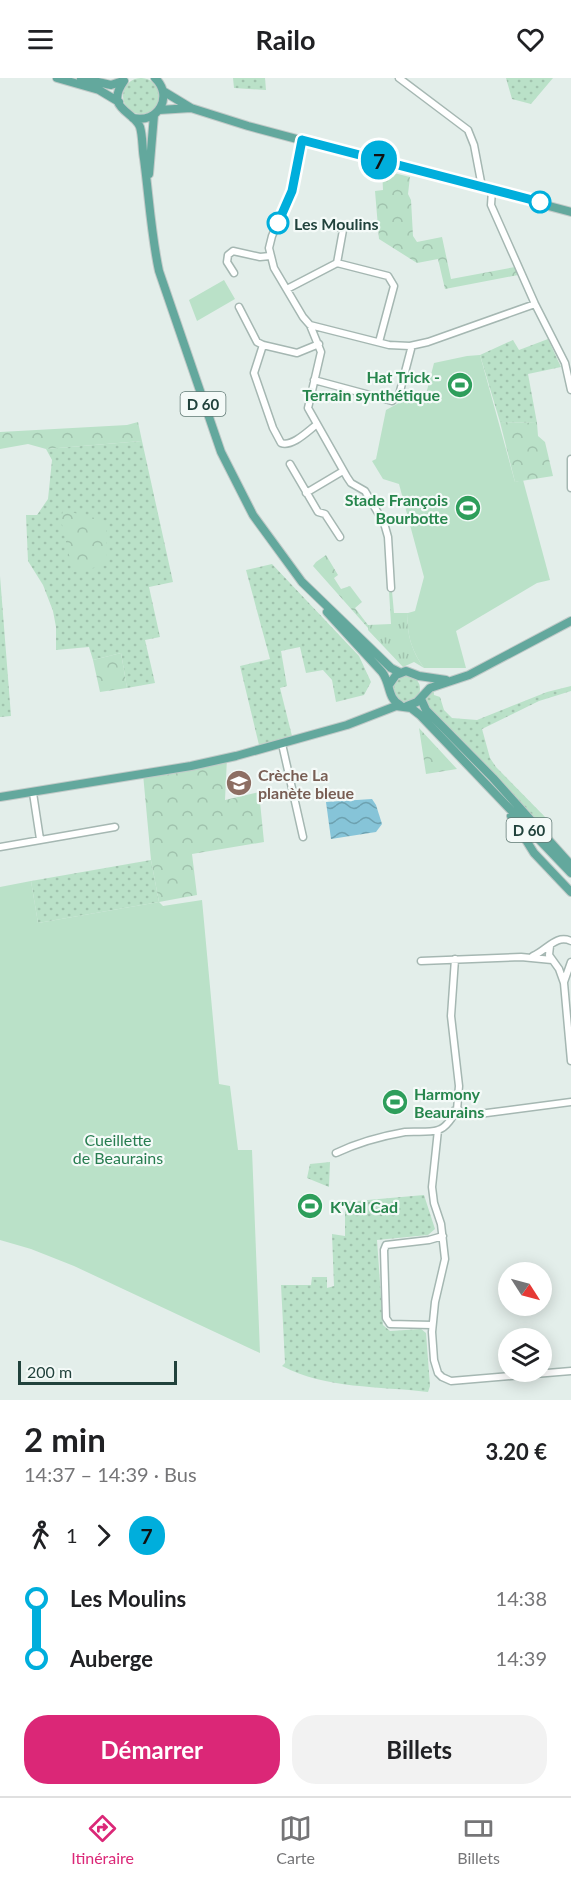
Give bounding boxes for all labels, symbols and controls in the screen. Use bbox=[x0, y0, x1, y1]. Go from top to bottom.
icon: menu bbox=[24, 23, 57, 56]
text: Railo bbox=[256, 23, 315, 56]
icon: heart bbox=[514, 23, 547, 56]
line badge: 7 bbox=[360, 140, 398, 179]
text: 7 bbox=[373, 148, 385, 173]
unlabelled marker bbox=[529, 191, 551, 213]
marker: Les Moulins bbox=[267, 212, 289, 234]
place label: Les Moulins bbox=[294, 214, 379, 233]
place label: Hat Trick - Terrain synthétique bbox=[302, 367, 440, 404]
sports icon: Hat Trick - Terrain synthétique bbox=[445, 370, 475, 400]
road number: D 60 bbox=[180, 392, 226, 416]
place label: Stade François Bourbotte bbox=[345, 490, 448, 527]
sports icon: Stade François Bourbotte bbox=[453, 493, 483, 523]
place label: Crèche La planète bleue bbox=[258, 765, 355, 802]
school or university icon: Crèche La planète bleue bbox=[224, 768, 254, 798]
road number: D 60 bbox=[506, 818, 552, 842]
place label: Harmony Beaurains bbox=[414, 1084, 484, 1121]
sports icon: Harmony Beaurains bbox=[380, 1087, 410, 1117]
park label: Cueillette de Beaurains bbox=[73, 1130, 163, 1167]
sports icon: K'Val Cad bbox=[295, 1191, 325, 1221]
place label: K'Val Cad bbox=[330, 1197, 398, 1216]
north arrow bbox=[498, 1262, 552, 1316]
map controls bbox=[498, 1262, 552, 1382]
button: layers bbox=[498, 1328, 552, 1382]
scale bar bbox=[18, 1358, 177, 1386]
text: 200 m bbox=[27, 1362, 72, 1381]
text: 2 min bbox=[24, 1419, 106, 1459]
text: 3.20 € bbox=[485, 1438, 547, 1465]
text: 14:37 – 14:39 · Bus bbox=[24, 1462, 197, 1486]
icon: walk bbox=[24, 1519, 57, 1552]
icon: forward bbox=[87, 1519, 120, 1552]
text: 1 bbox=[66, 1523, 78, 1547]
text: 7 bbox=[141, 1523, 153, 1548]
text: Les Moulins bbox=[70, 1585, 186, 1612]
text: 14:38 bbox=[496, 1586, 547, 1610]
text: Auberge bbox=[70, 1645, 153, 1672]
text: 14:39 bbox=[496, 1646, 547, 1670]
button: Démarrer bbox=[24, 1715, 280, 1784]
button: Billets bbox=[292, 1715, 547, 1784]
tab: Itinéraire bbox=[71, 1812, 134, 1867]
tab: Carte bbox=[276, 1812, 315, 1867]
tab: Billets bbox=[457, 1812, 500, 1867]

